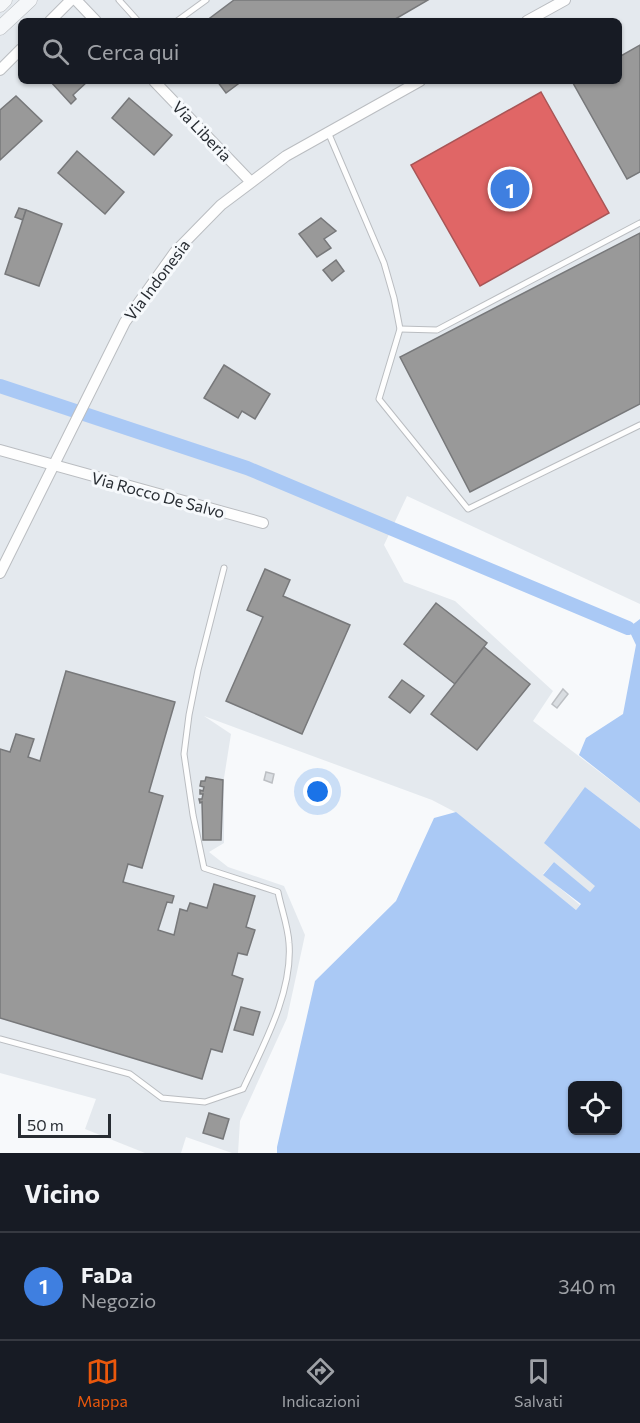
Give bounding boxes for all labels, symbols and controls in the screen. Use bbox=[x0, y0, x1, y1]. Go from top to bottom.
search box bbox=[18, 18, 622, 84]
icon: search bbox=[39, 35, 72, 68]
text: Cerca qui bbox=[87, 38, 179, 65]
street label: Via Liberia bbox=[169, 97, 236, 165]
pin: 1 bbox=[490, 166, 530, 212]
street label: Via Indonesia bbox=[120, 236, 193, 324]
street label: Via Rocco De Salvo bbox=[89, 468, 227, 521]
your location bbox=[303, 777, 332, 806]
map controls bbox=[568, 1081, 622, 1135]
button: locate bbox=[568, 1081, 622, 1135]
scale bar bbox=[18, 1111, 111, 1138]
text: 50 m bbox=[27, 1115, 64, 1134]
text: Vicino bbox=[24, 1177, 100, 1208]
text: FaDa bbox=[81, 1261, 133, 1288]
text: 1 bbox=[39, 1274, 48, 1298]
text: 340 m bbox=[558, 1274, 616, 1298]
text: Negozio bbox=[81, 1288, 156, 1312]
tab: Mappa bbox=[77, 1355, 128, 1410]
tab: Indicazioni bbox=[282, 1355, 360, 1410]
tab: Salvati bbox=[514, 1355, 563, 1410]

